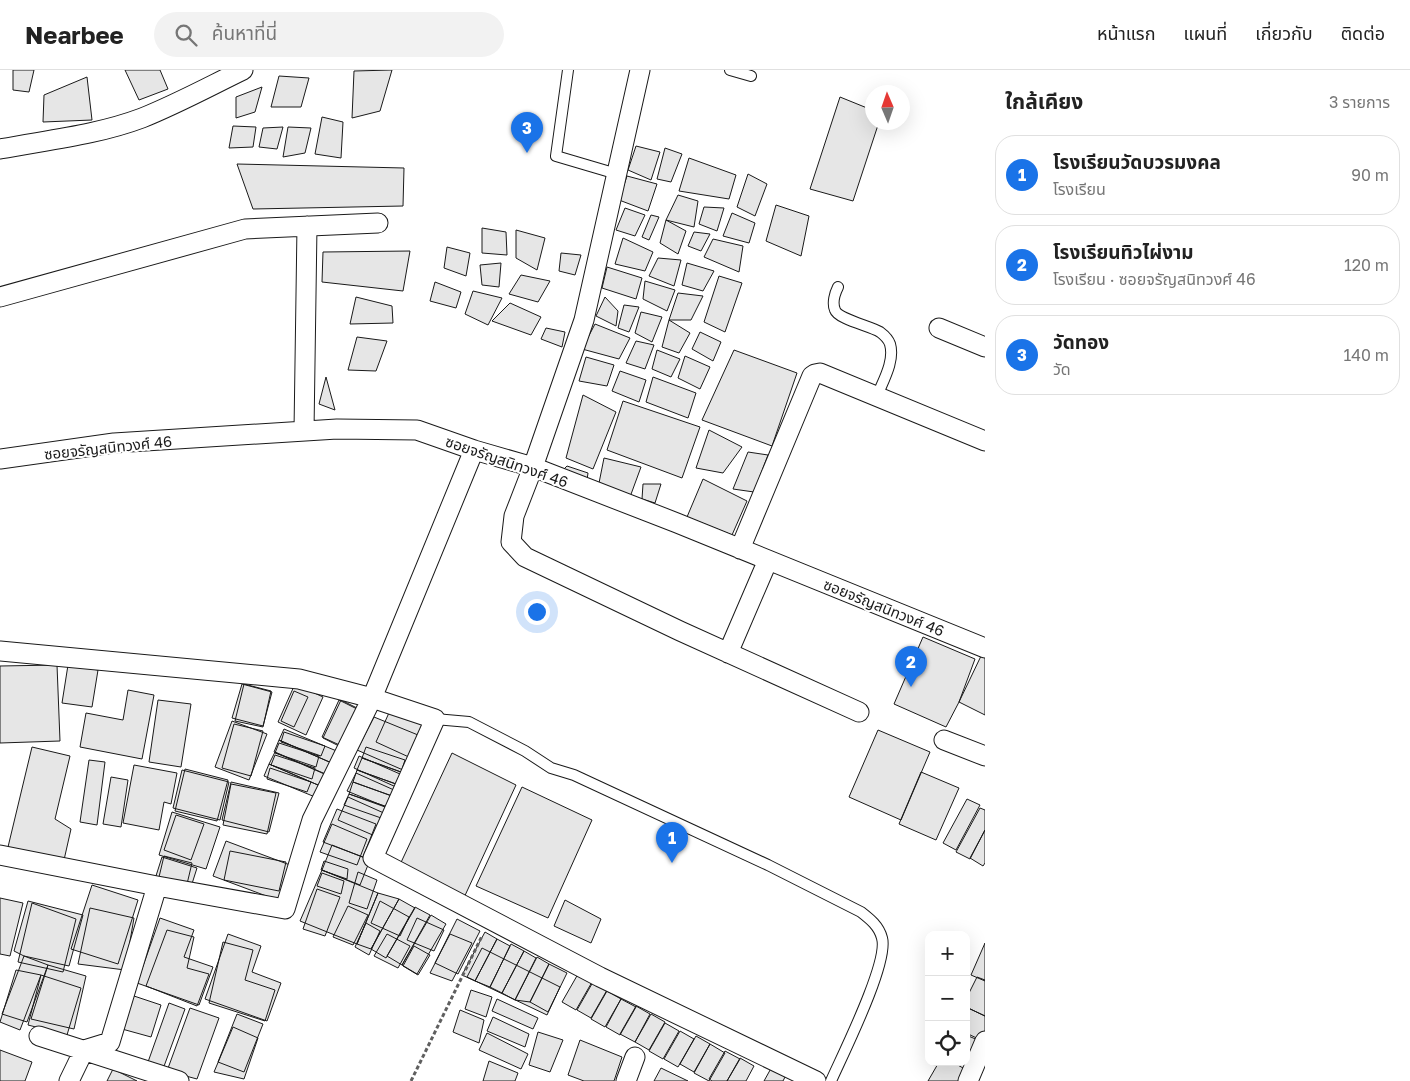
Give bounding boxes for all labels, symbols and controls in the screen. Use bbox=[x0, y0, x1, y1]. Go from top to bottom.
search box bbox=[154, 12, 504, 57]
text: Nearbee bbox=[25, 20, 124, 49]
icon: search bbox=[172, 21, 200, 49]
text: ค้นหาที่นี่ bbox=[212, 21, 277, 44]
text: หน้าแรก bbox=[1097, 22, 1155, 44]
text: แผนที่ bbox=[1183, 22, 1227, 44]
text: เกี่ยวกับ bbox=[1255, 22, 1313, 44]
text: ติดต่อ bbox=[1341, 22, 1385, 44]
north arrow bbox=[865, 85, 910, 130]
text: ใกล้เคียง bbox=[1005, 88, 1083, 114]
text: 3 รายการ bbox=[1329, 92, 1390, 112]
pin: 3 bbox=[511, 112, 543, 153]
text: โรงเรียนวัดบวรมงคล bbox=[1053, 150, 1221, 173]
text: 1 bbox=[1018, 165, 1026, 185]
text: 90 m bbox=[1351, 165, 1389, 185]
text: โรงเรียน bbox=[1053, 179, 1106, 199]
text: โรงเรียนทิวไผ่งาม bbox=[1053, 240, 1194, 263]
text: 2 bbox=[1017, 255, 1027, 275]
text: 120 m bbox=[1344, 255, 1389, 275]
text: โรงเรียน · ซอยจรัญสนิทวงศ์ 46 bbox=[1053, 269, 1256, 289]
text: วัดทอง bbox=[1053, 330, 1109, 353]
text: 3 bbox=[1017, 345, 1027, 365]
text: 140 m bbox=[1343, 345, 1389, 365]
text: วัด bbox=[1053, 359, 1071, 379]
street label: ซอยจรัญสนิทวงศ์ 46 bbox=[43, 431, 173, 463]
street label: ซอยจรัญสนิทวงศ์ 46 bbox=[443, 432, 571, 490]
street label: ซอยจรัญสนิทวงศ์ 46 bbox=[821, 575, 947, 639]
your location bbox=[524, 599, 550, 625]
pin: 2 bbox=[895, 646, 927, 687]
pin: 1 bbox=[656, 822, 688, 863]
map controls bbox=[925, 931, 970, 1066]
button: + bbox=[925, 931, 970, 976]
button: − bbox=[925, 976, 970, 1021]
button: locate bbox=[925, 1021, 970, 1066]

